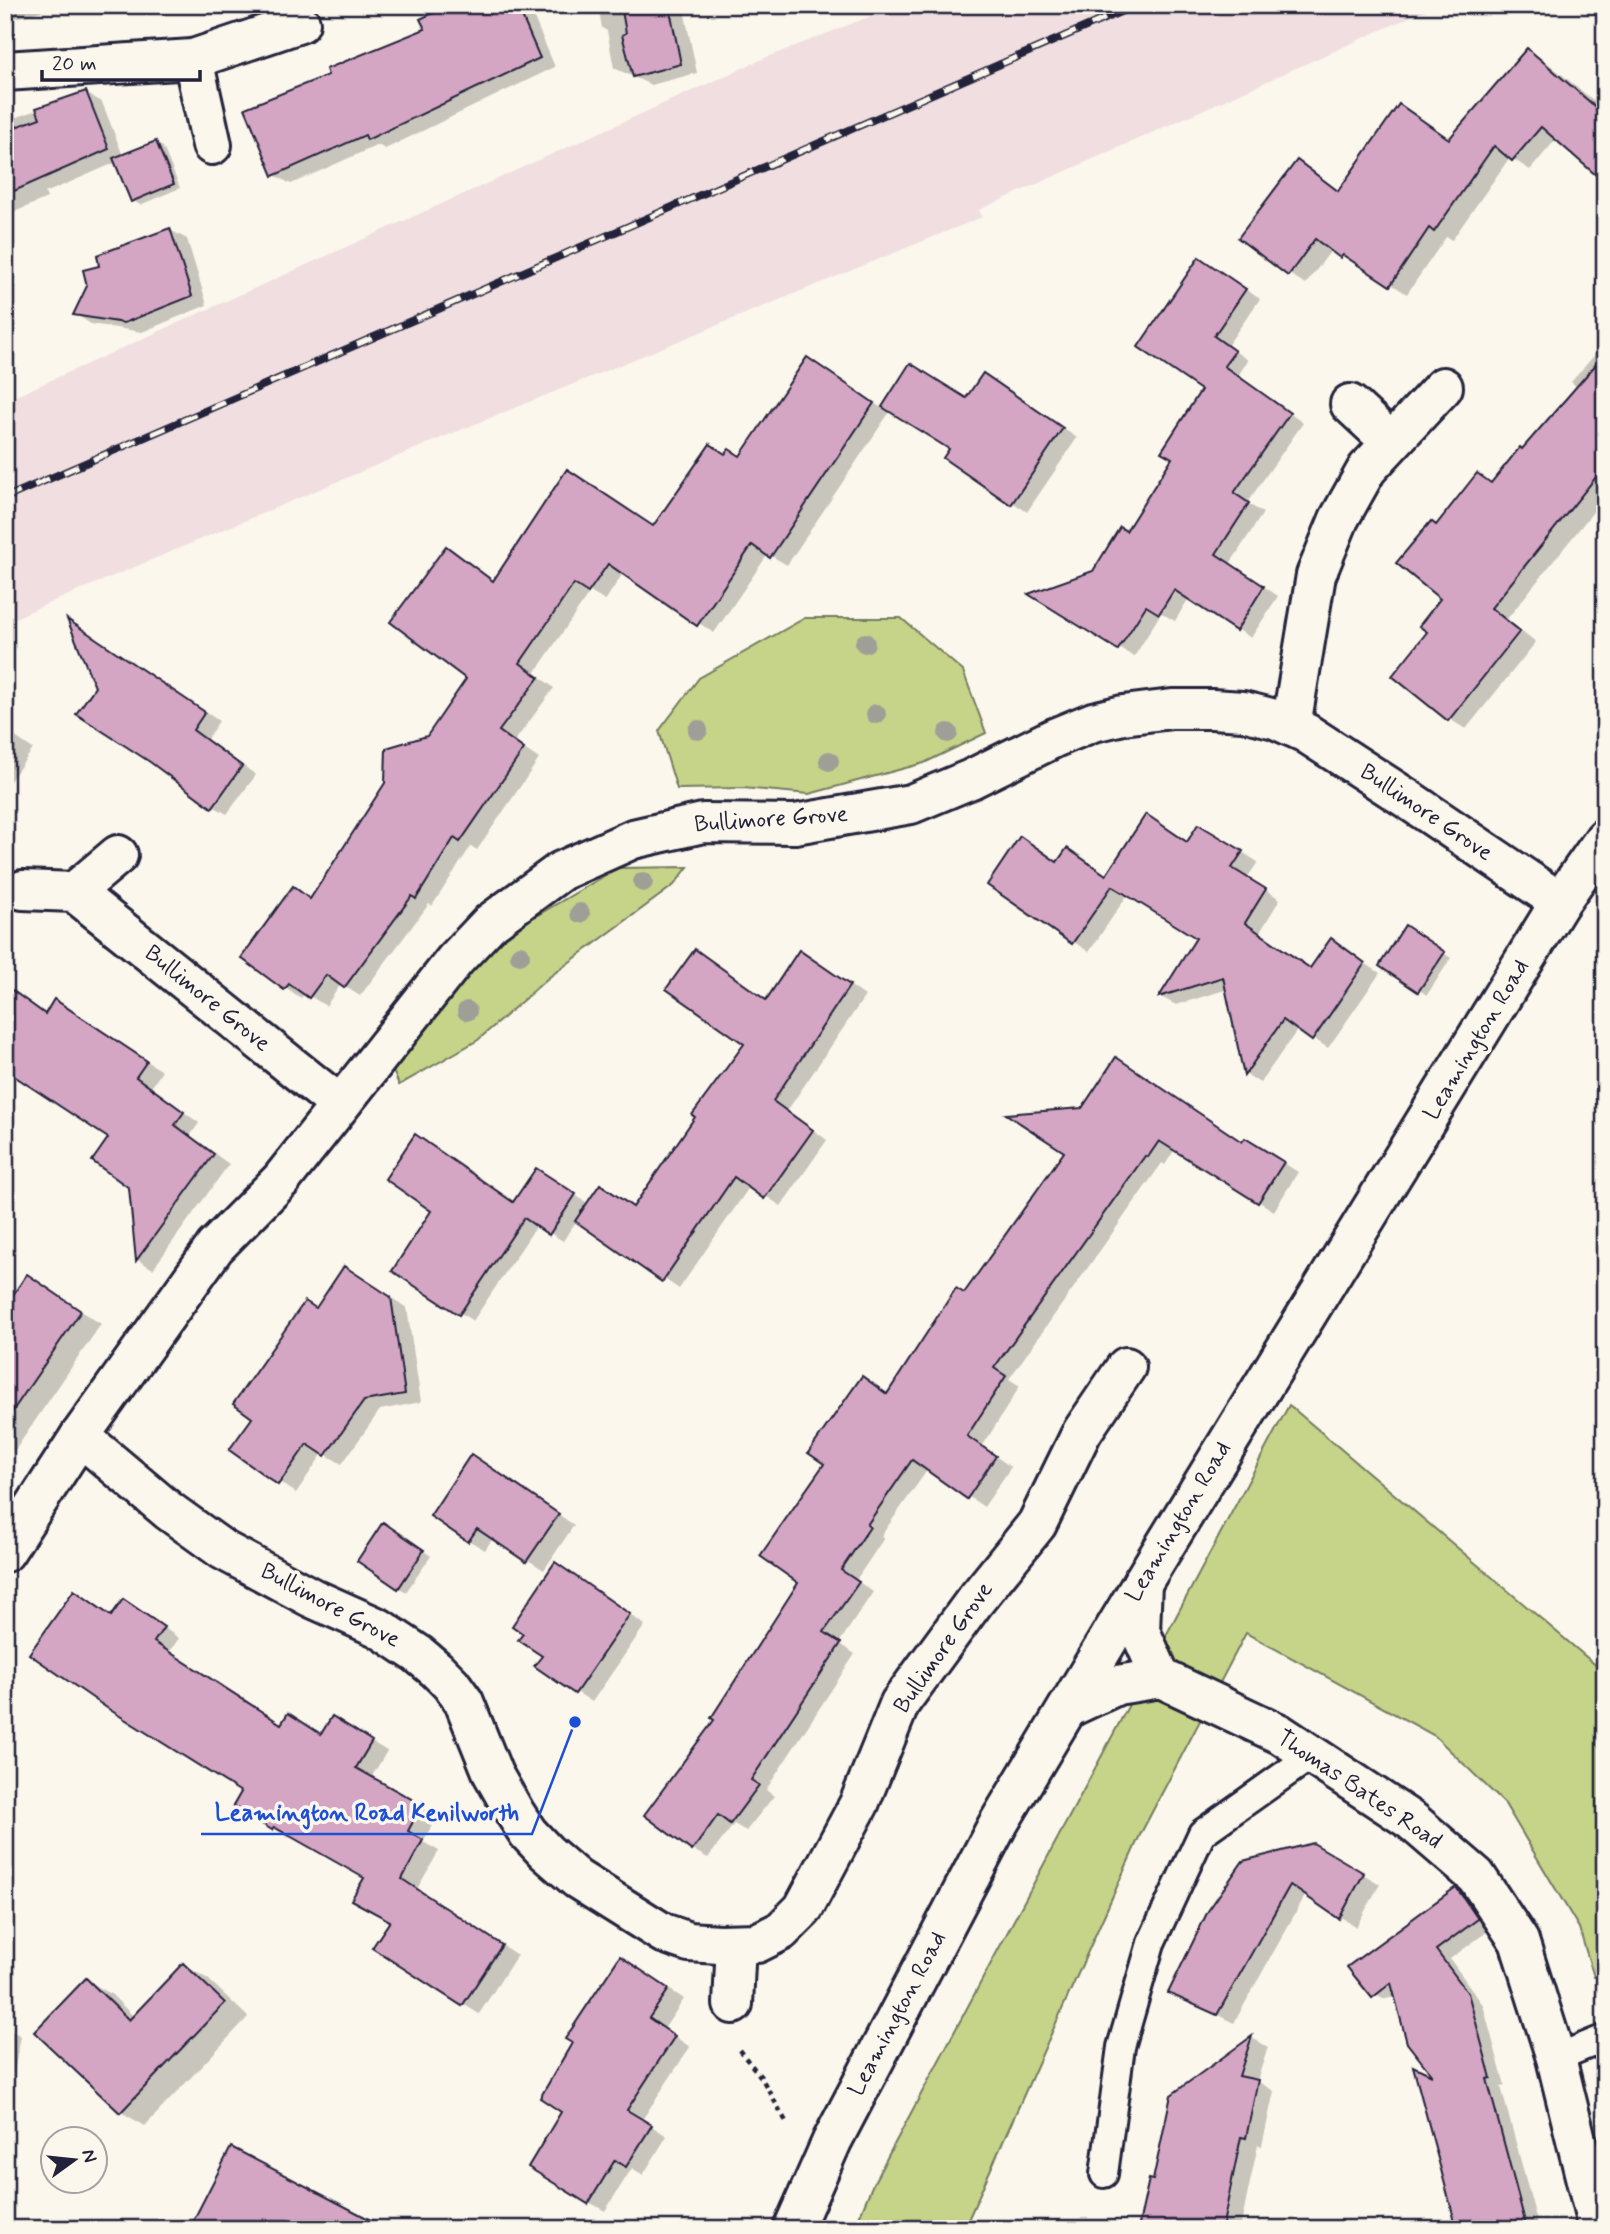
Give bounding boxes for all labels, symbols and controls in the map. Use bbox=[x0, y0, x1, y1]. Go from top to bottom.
scale bar bbox=[42, 38, 200, 82]
text: 20 m bbox=[52, 50, 97, 78]
street label: Bullimore Grove bbox=[1354, 758, 1498, 868]
street label: Bullimore Grove bbox=[693, 800, 849, 840]
street label: Bullimore Grove bbox=[138, 939, 276, 1059]
street label: Leamington Road bbox=[1417, 954, 1537, 1126]
street label: Leamington Road bbox=[1119, 1436, 1239, 1608]
street label: Bullimore Grove bbox=[255, 1557, 405, 1655]
street label: Bullimore Grove bbox=[888, 1576, 1000, 1720]
street label: Thomas Bates Road bbox=[1270, 1723, 1448, 1857]
callout: Leamington Road Kenilworth bbox=[201, 1789, 532, 1834]
text: Leamington Road Kenilworth bbox=[215, 1798, 519, 1830]
street label: Leamington Road bbox=[842, 1927, 954, 2101]
north arrow bbox=[38, 2126, 108, 2196]
text: N bbox=[75, 2147, 103, 2165]

